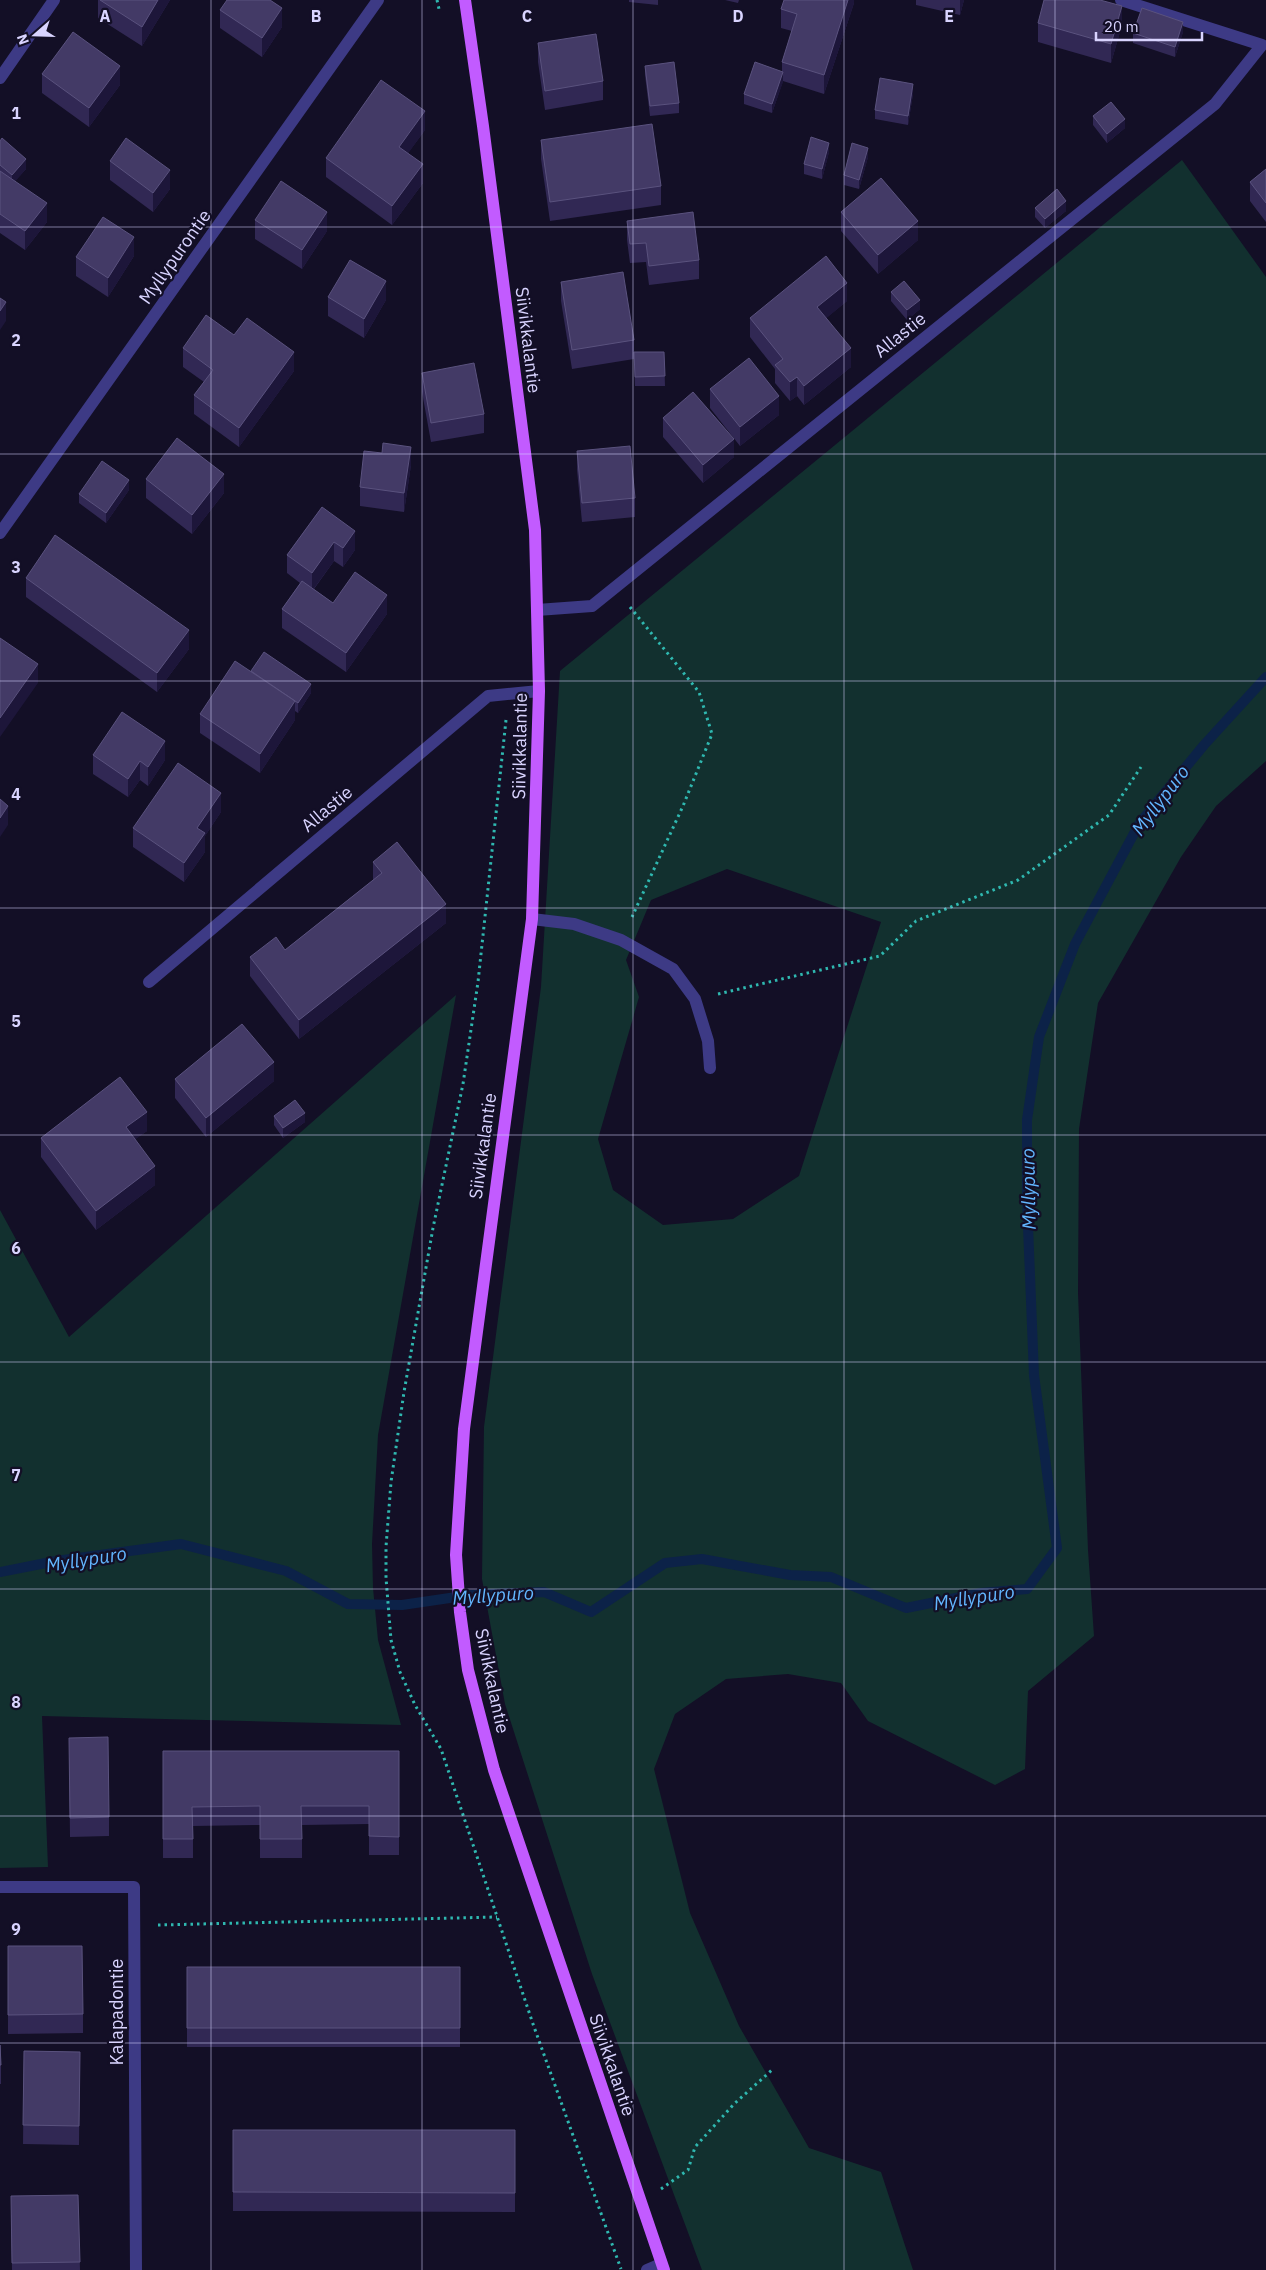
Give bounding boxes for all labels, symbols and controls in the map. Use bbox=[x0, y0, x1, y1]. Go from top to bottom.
text: A bbox=[100, 6, 111, 26]
text: B bbox=[311, 6, 322, 26]
text: C bbox=[522, 6, 532, 26]
text: D bbox=[732, 6, 744, 26]
text: E bbox=[944, 6, 954, 26]
north arrow bbox=[10, 10, 60, 60]
scale bar bbox=[1096, 10, 1202, 42]
text: 20 m bbox=[1104, 17, 1139, 36]
text: N bbox=[13, 32, 33, 47]
text: 1 bbox=[11, 103, 21, 123]
street label: Myllypurontie bbox=[134, 205, 216, 308]
street label: Siivikkalantie bbox=[511, 286, 546, 394]
street label: Allastie bbox=[869, 307, 930, 362]
text: 2 bbox=[11, 330, 21, 350]
text: 3 bbox=[11, 557, 21, 577]
street label: Siivikkalantie bbox=[507, 692, 532, 800]
water label: Myllypuro bbox=[1126, 760, 1194, 840]
street label: Allastie bbox=[296, 780, 357, 837]
text: 4 bbox=[11, 784, 21, 804]
text: 5 bbox=[11, 1011, 21, 1031]
street label: Siivikkalantie bbox=[464, 1091, 501, 1200]
water label: Myllypuro bbox=[1015, 1148, 1041, 1230]
text: 6 bbox=[11, 1238, 21, 1258]
text: 7 bbox=[11, 1465, 21, 1485]
water label: Myllypuro bbox=[44, 1541, 128, 1577]
water label: Myllypuro bbox=[932, 1579, 1016, 1615]
water label: Myllypuro bbox=[451, 1580, 535, 1610]
street label: Siivikkalantie bbox=[470, 1626, 515, 1736]
text: 8 bbox=[11, 1692, 21, 1712]
text: 9 bbox=[11, 1919, 21, 1939]
street label: Kalapadontie bbox=[105, 1959, 128, 2065]
street label: Siivikkalantie bbox=[584, 2011, 641, 2119]

